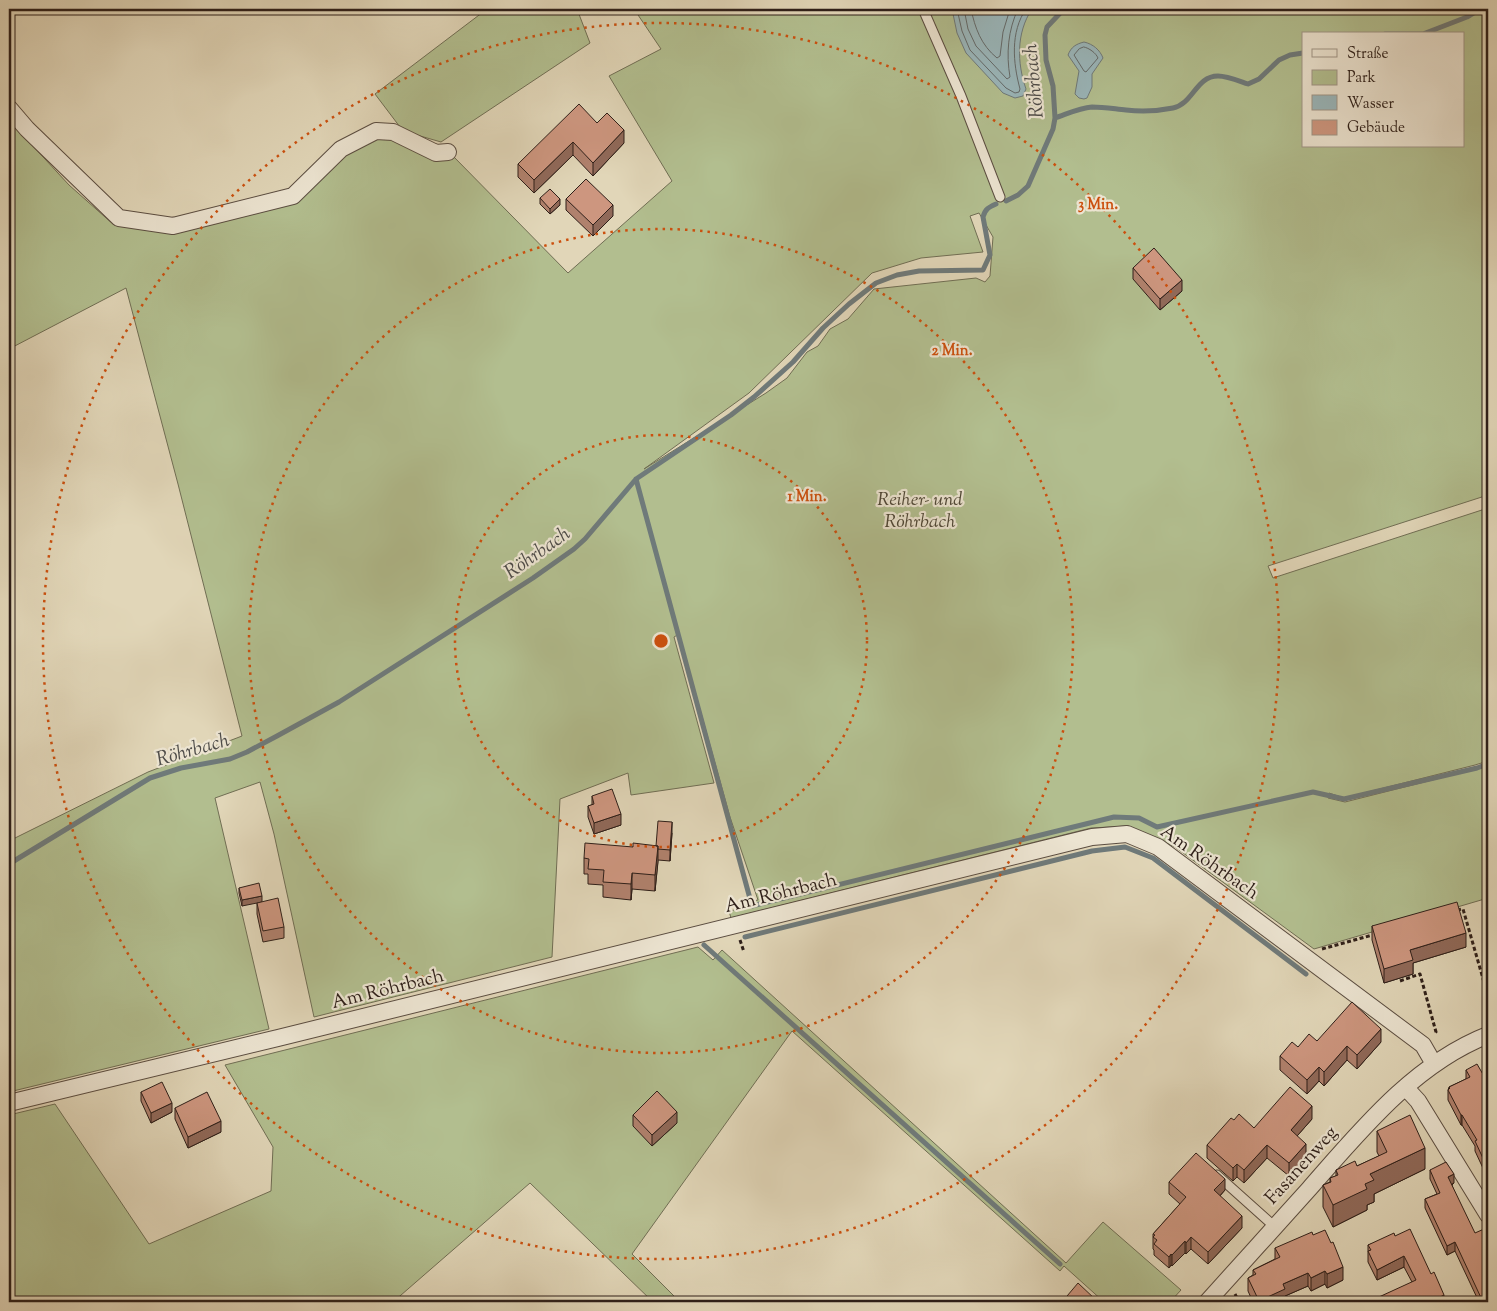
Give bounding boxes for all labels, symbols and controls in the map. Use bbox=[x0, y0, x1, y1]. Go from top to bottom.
legend bbox=[1302, 32, 1464, 148]
water label: Röhrbach bbox=[1017, 42, 1053, 120]
text: Straße bbox=[1347, 44, 1389, 65]
text: Park bbox=[1347, 68, 1376, 89]
text: Wasser bbox=[1347, 94, 1394, 115]
text: Gebäude bbox=[1347, 118, 1405, 139]
text: 3 Min. bbox=[1078, 195, 1118, 216]
text: 2 Min. bbox=[932, 341, 973, 362]
text: 1 Min. bbox=[788, 487, 827, 508]
park label: Reiher- und Röhrbach bbox=[877, 487, 963, 536]
water label: Röhrbach bbox=[499, 520, 577, 587]
centre of rings bbox=[652, 632, 670, 650]
water label: Röhrbach bbox=[153, 727, 233, 775]
street label: Am Röhrbach bbox=[1154, 819, 1264, 907]
street label: Am Röhrbach bbox=[722, 867, 840, 921]
street label: Am Röhrbach bbox=[329, 963, 447, 1017]
street label: Fasanenweg bbox=[1259, 1121, 1345, 1211]

